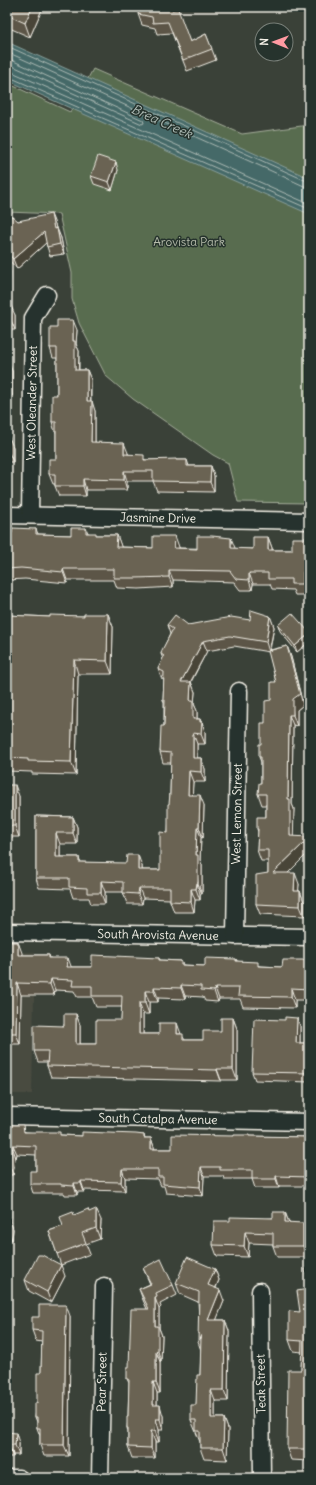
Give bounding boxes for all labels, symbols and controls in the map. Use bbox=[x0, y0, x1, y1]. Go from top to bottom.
north arrow bbox=[254, 22, 294, 62]
text: N bbox=[257, 38, 271, 46]
water label: Brea Creek bbox=[129, 100, 196, 143]
park label: Arovista Park bbox=[153, 234, 225, 249]
street label: West Oleander Street bbox=[23, 345, 40, 461]
street label: Jasmine Drive bbox=[120, 509, 196, 526]
street label: West Lemon Street bbox=[228, 763, 245, 865]
street label: South Arovista Avenue bbox=[97, 926, 219, 943]
street label: South Catalpa Avenue bbox=[98, 1110, 218, 1127]
street label: Pear Street bbox=[93, 1352, 110, 1412]
street label: Teak Street bbox=[252, 1354, 269, 1414]

